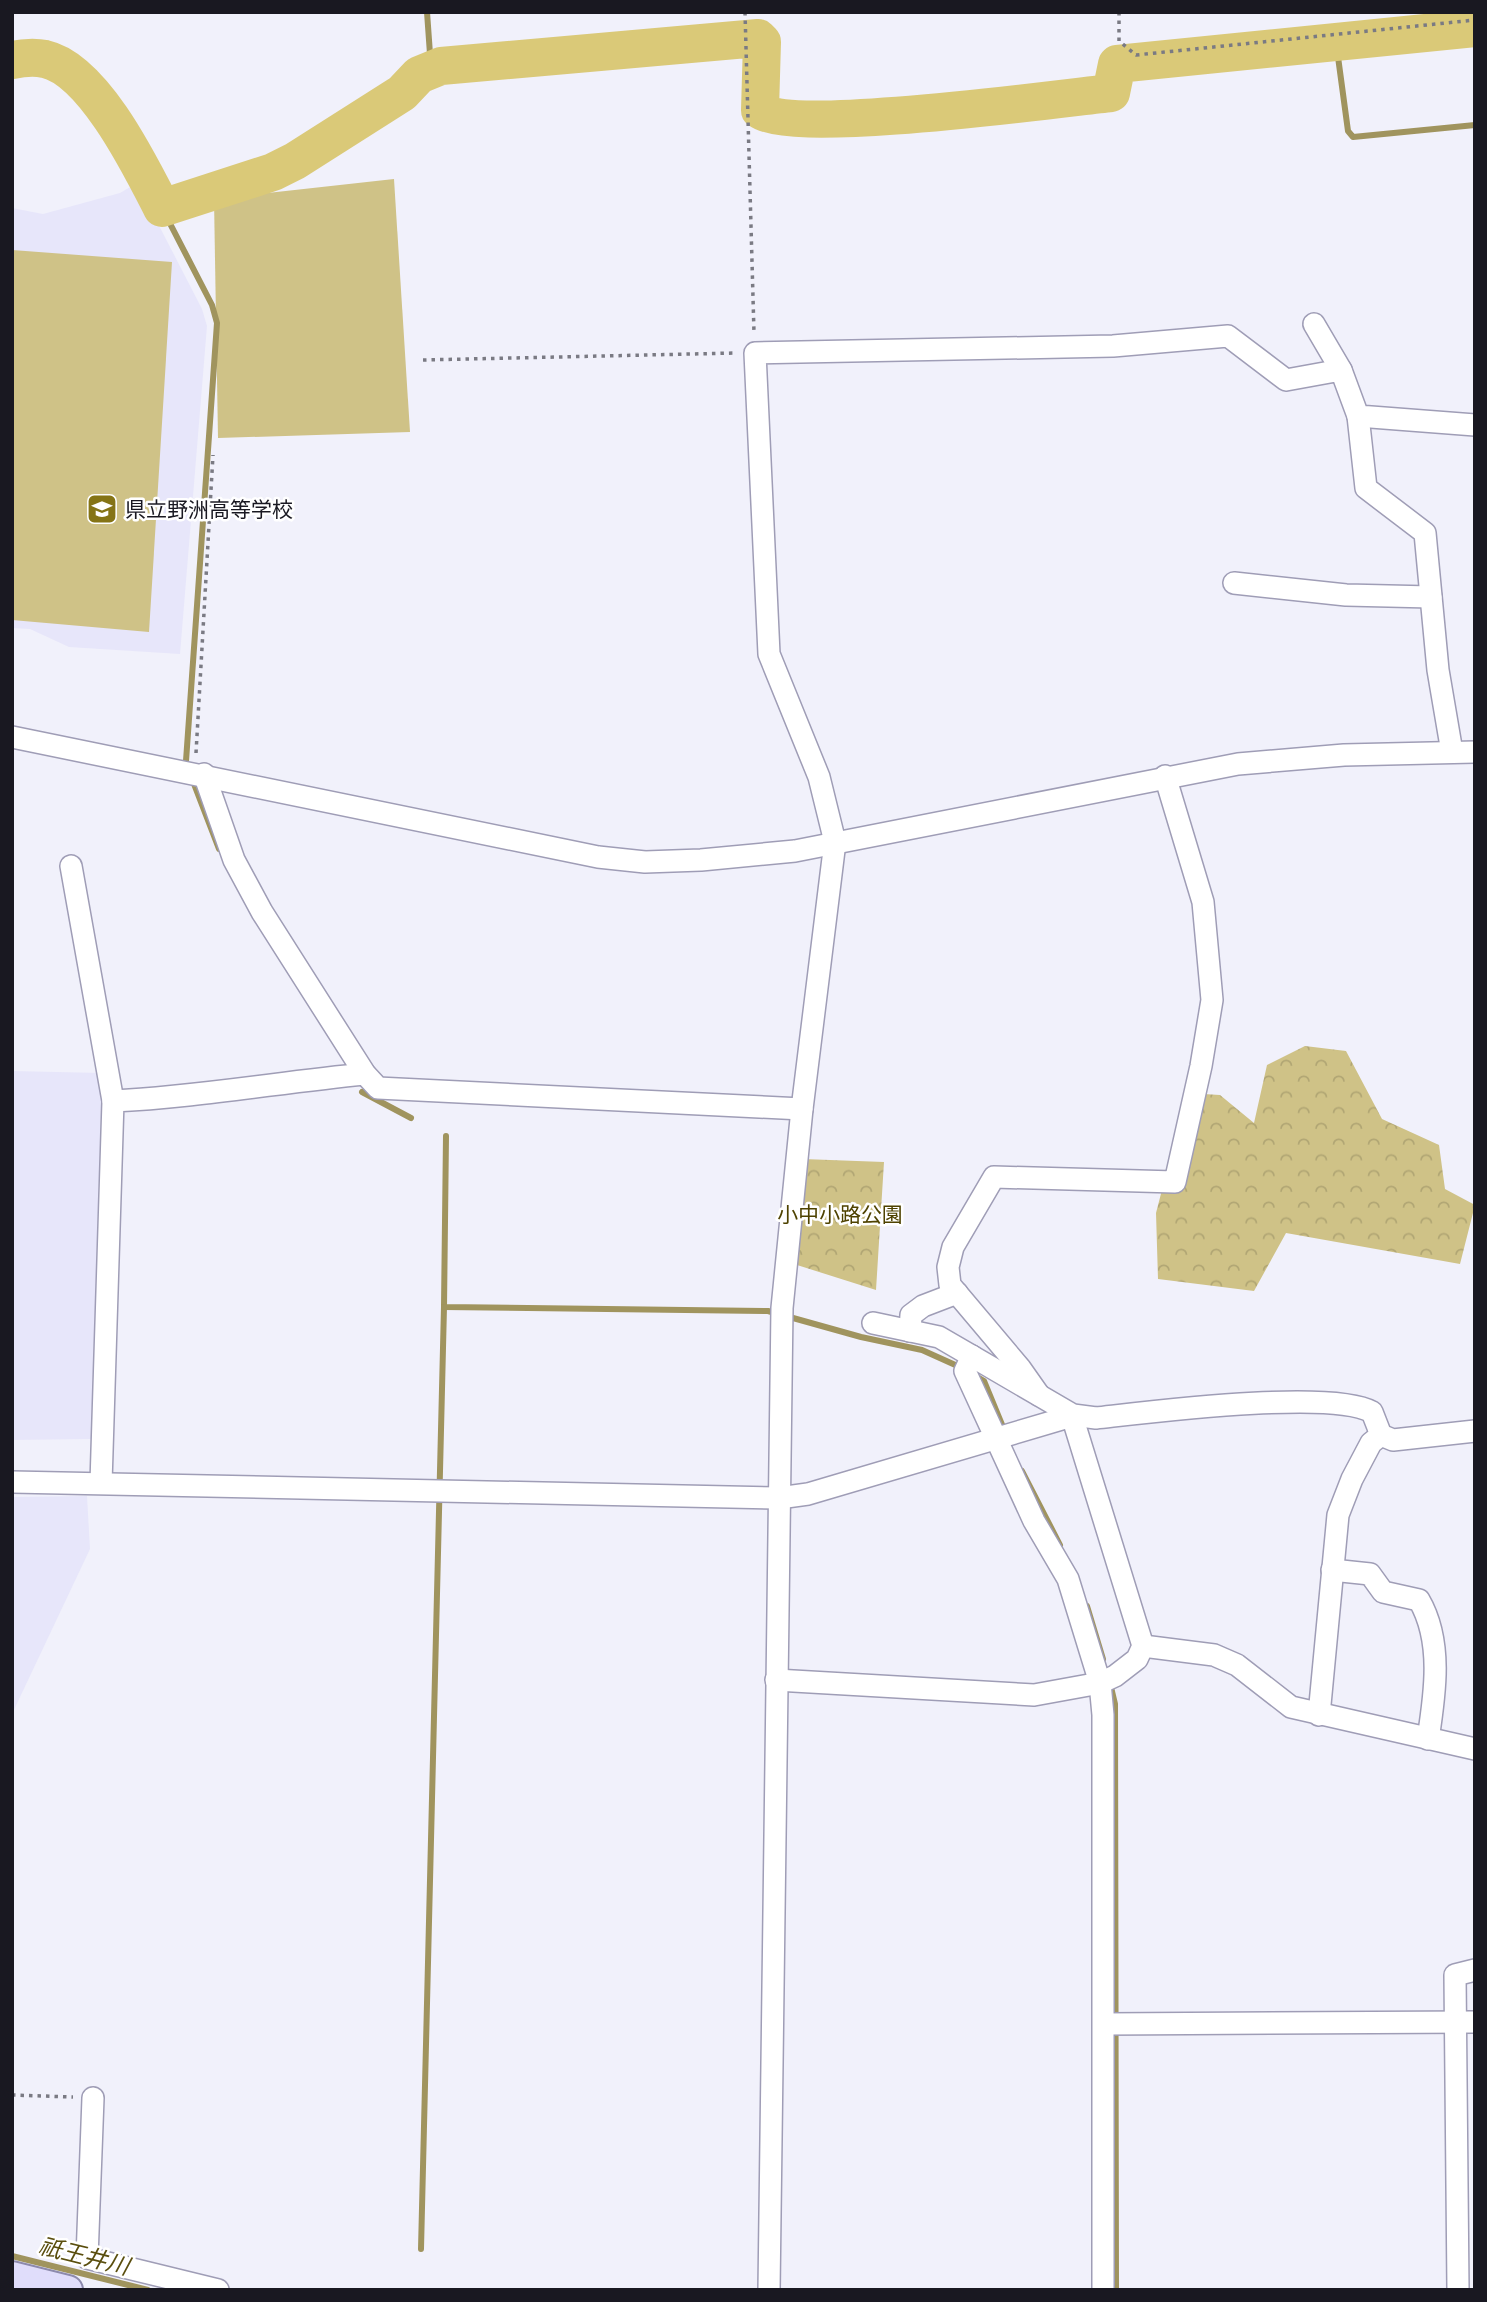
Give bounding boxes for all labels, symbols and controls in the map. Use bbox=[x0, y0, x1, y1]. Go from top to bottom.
school or university icon: 県立野洲高等学校 bbox=[85, 492, 119, 526]
place label: 県立野洲高等学校 bbox=[125, 498, 293, 521]
park label: 小中小路公園 bbox=[777, 1203, 903, 1226]
water label: 祇王井川 bbox=[36, 2232, 135, 2280]

